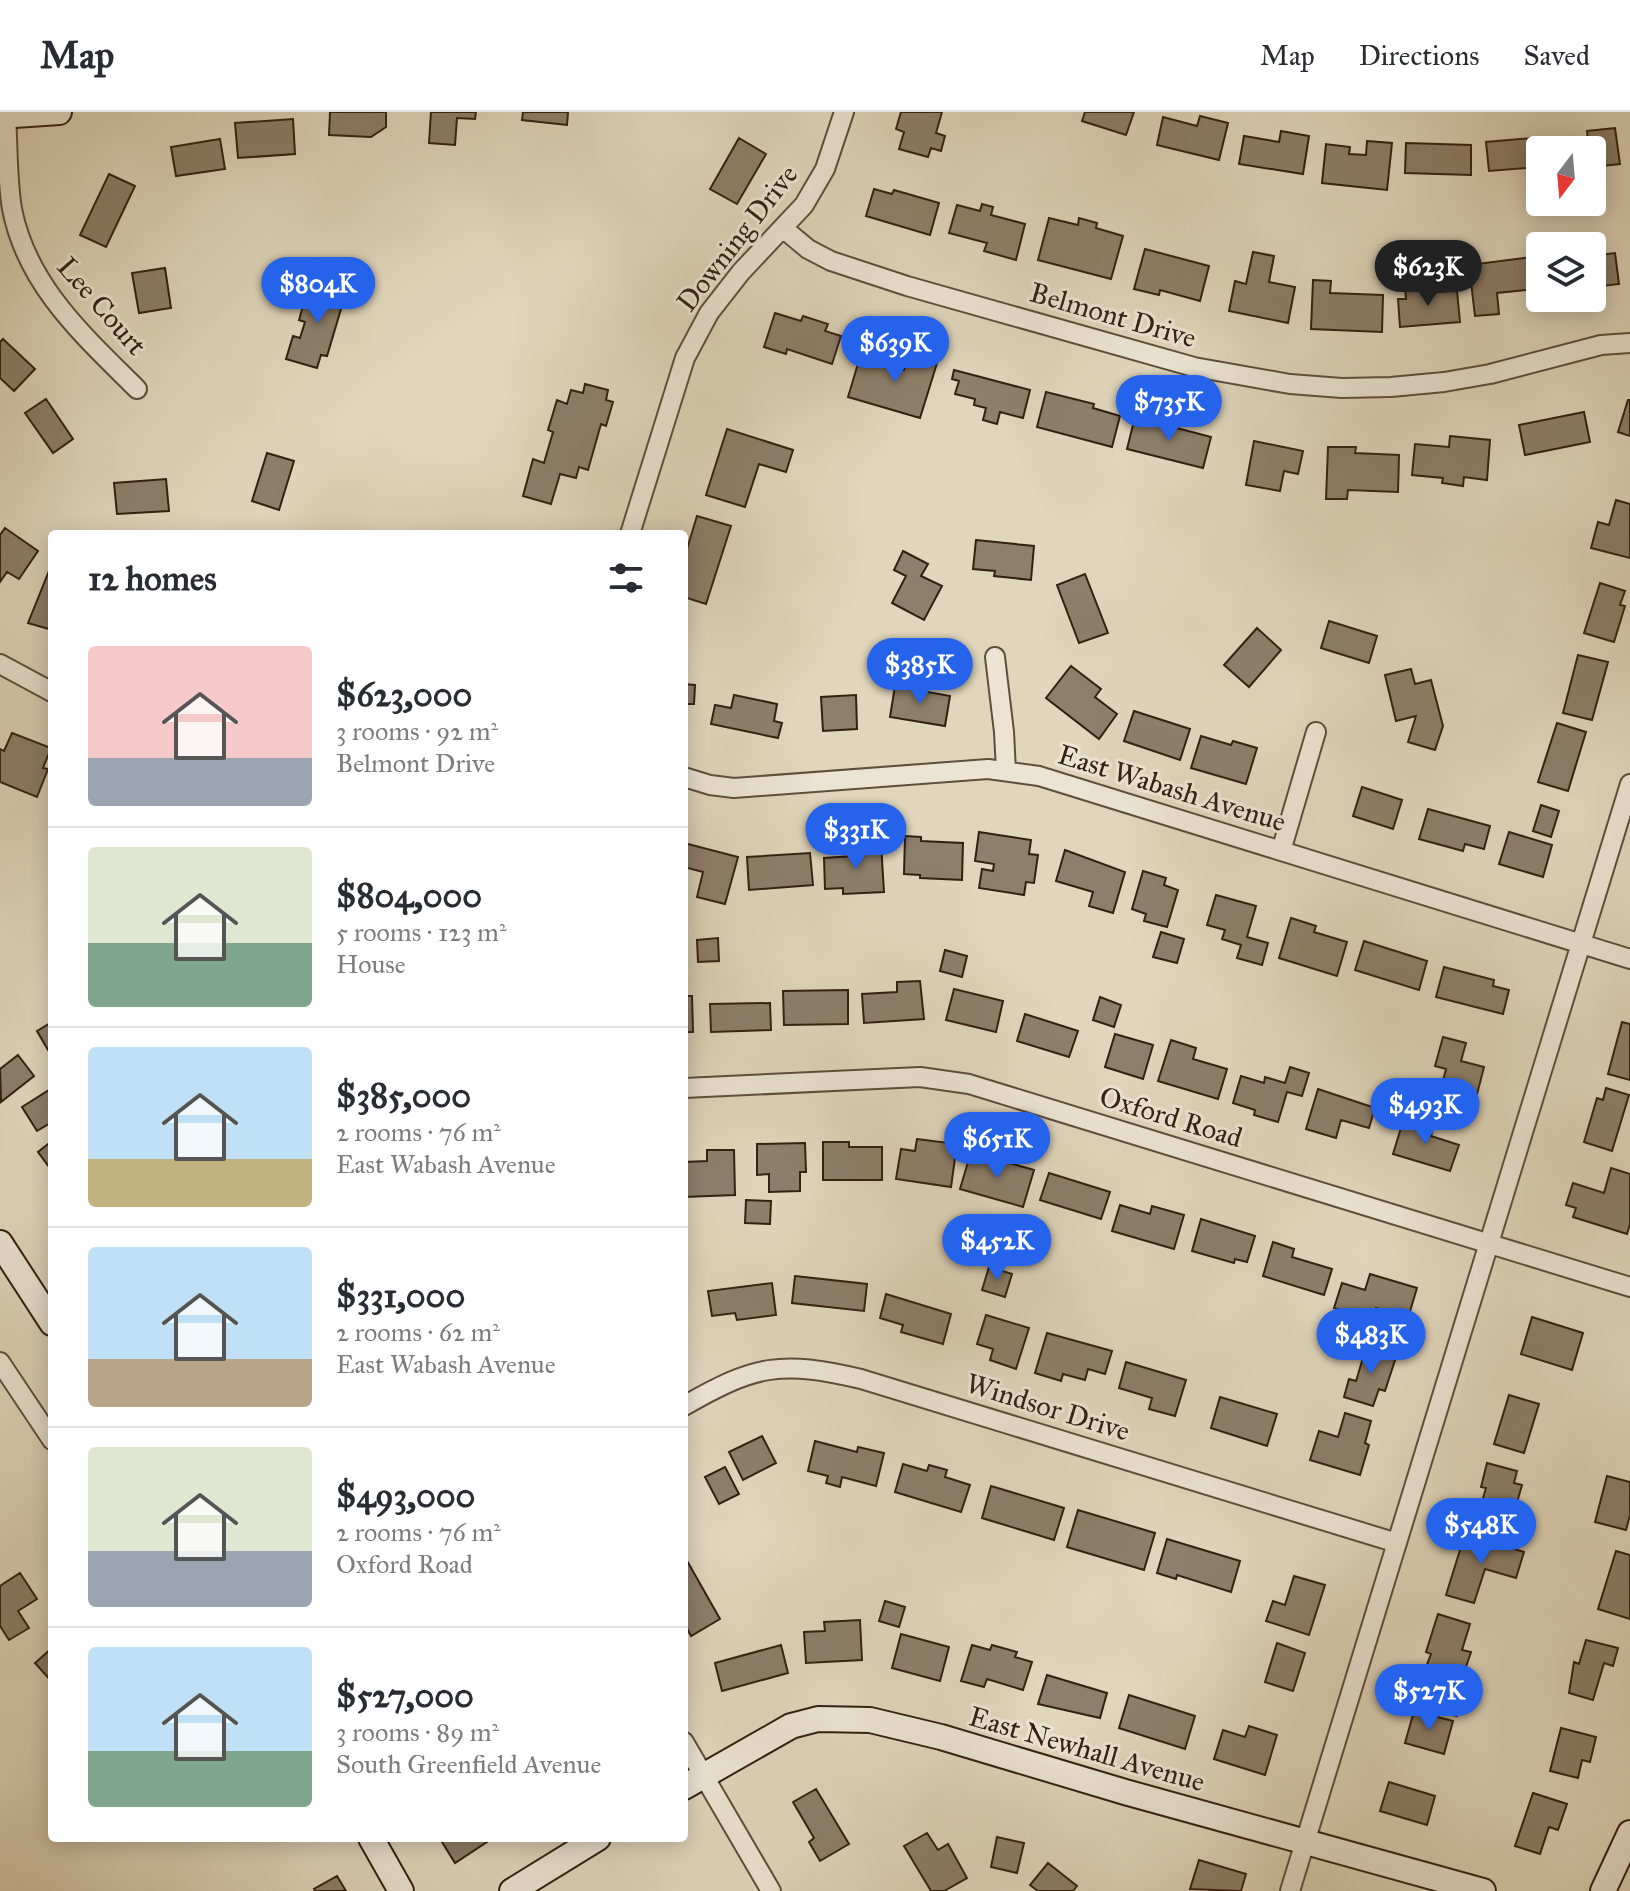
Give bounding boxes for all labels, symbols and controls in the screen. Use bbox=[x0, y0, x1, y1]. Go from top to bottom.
text: Map bbox=[40, 32, 114, 78]
text: Map bbox=[1260, 38, 1315, 73]
text: Directions bbox=[1359, 38, 1480, 73]
text: Saved bbox=[1524, 38, 1590, 73]
north arrow bbox=[1526, 136, 1606, 216]
map controls bbox=[1526, 136, 1606, 312]
street label: Downing Drive bbox=[669, 158, 805, 318]
button: layers bbox=[1526, 232, 1606, 312]
pin: $623K bbox=[1372, 240, 1484, 308]
street label: Lee Court bbox=[50, 250, 154, 362]
text: $623K bbox=[1393, 250, 1463, 282]
pin: $804K bbox=[262, 257, 374, 325]
text: $804K bbox=[279, 267, 357, 299]
street label: Belmont Drive bbox=[1026, 275, 1200, 355]
pin: $639K bbox=[839, 316, 951, 384]
text: $639K bbox=[859, 326, 931, 358]
pin: $735K bbox=[1113, 375, 1225, 443]
text: $735K bbox=[1134, 385, 1204, 417]
icon: filters bbox=[604, 556, 648, 600]
text: 12 homes bbox=[88, 558, 217, 599]
pin: $385K bbox=[864, 638, 976, 706]
text: $385K bbox=[885, 648, 955, 680]
text: $623,000 bbox=[336, 674, 472, 715]
icon: home bbox=[152, 678, 248, 774]
text: 3 rooms · 92 m² bbox=[336, 715, 498, 747]
street label: East Wabash Avenue bbox=[1054, 737, 1290, 839]
text: Belmont Drive bbox=[336, 747, 495, 779]
pin: $331K bbox=[800, 803, 912, 871]
text: $331K bbox=[823, 813, 889, 845]
text: $804,000 bbox=[336, 875, 482, 916]
icon: home bbox=[152, 879, 248, 975]
text: 5 rooms · 123 m² bbox=[336, 916, 507, 948]
text: House bbox=[336, 948, 406, 980]
text: $385,000 bbox=[336, 1075, 471, 1116]
pin: $493K bbox=[1369, 1078, 1481, 1146]
icon: home bbox=[152, 1079, 248, 1175]
street label: Oxford Road bbox=[1095, 1079, 1247, 1155]
text: $493K bbox=[1389, 1088, 1461, 1120]
pin: $651K bbox=[941, 1112, 1053, 1180]
text: 2 rooms · 76 m² bbox=[336, 1116, 501, 1148]
text: $651K bbox=[962, 1122, 1032, 1154]
text: East Wabash Avenue bbox=[336, 1148, 556, 1180]
pin: $452K bbox=[941, 1214, 1053, 1282]
text: $452K bbox=[960, 1224, 1034, 1256]
text: $331,000 bbox=[336, 1275, 465, 1316]
icon: home bbox=[152, 1279, 248, 1375]
pin: $483K bbox=[1315, 1308, 1427, 1376]
text: 2 rooms · 62 m² bbox=[336, 1316, 500, 1348]
text: $483K bbox=[1335, 1318, 1407, 1350]
text: East Wabash Avenue bbox=[336, 1348, 556, 1380]
street label: Windsor Drive bbox=[962, 1366, 1134, 1448]
text: $493,000 bbox=[336, 1475, 475, 1516]
icon: home bbox=[152, 1479, 248, 1575]
pin: $548K bbox=[1425, 1498, 1537, 1566]
text: $548K bbox=[1444, 1508, 1518, 1540]
text: 2 rooms · 76 m² bbox=[336, 1516, 501, 1548]
text: Oxford Road bbox=[336, 1548, 473, 1580]
pin: $527K bbox=[1373, 1664, 1485, 1732]
text: $527K bbox=[1393, 1674, 1465, 1706]
text: $527,000 bbox=[336, 1675, 474, 1716]
icon: home bbox=[152, 1679, 248, 1775]
street label: East Newhall Avenue bbox=[965, 1699, 1209, 1799]
text: 3 rooms · 89 m² bbox=[336, 1716, 499, 1748]
text: South Greenfield Avenue bbox=[336, 1748, 601, 1780]

